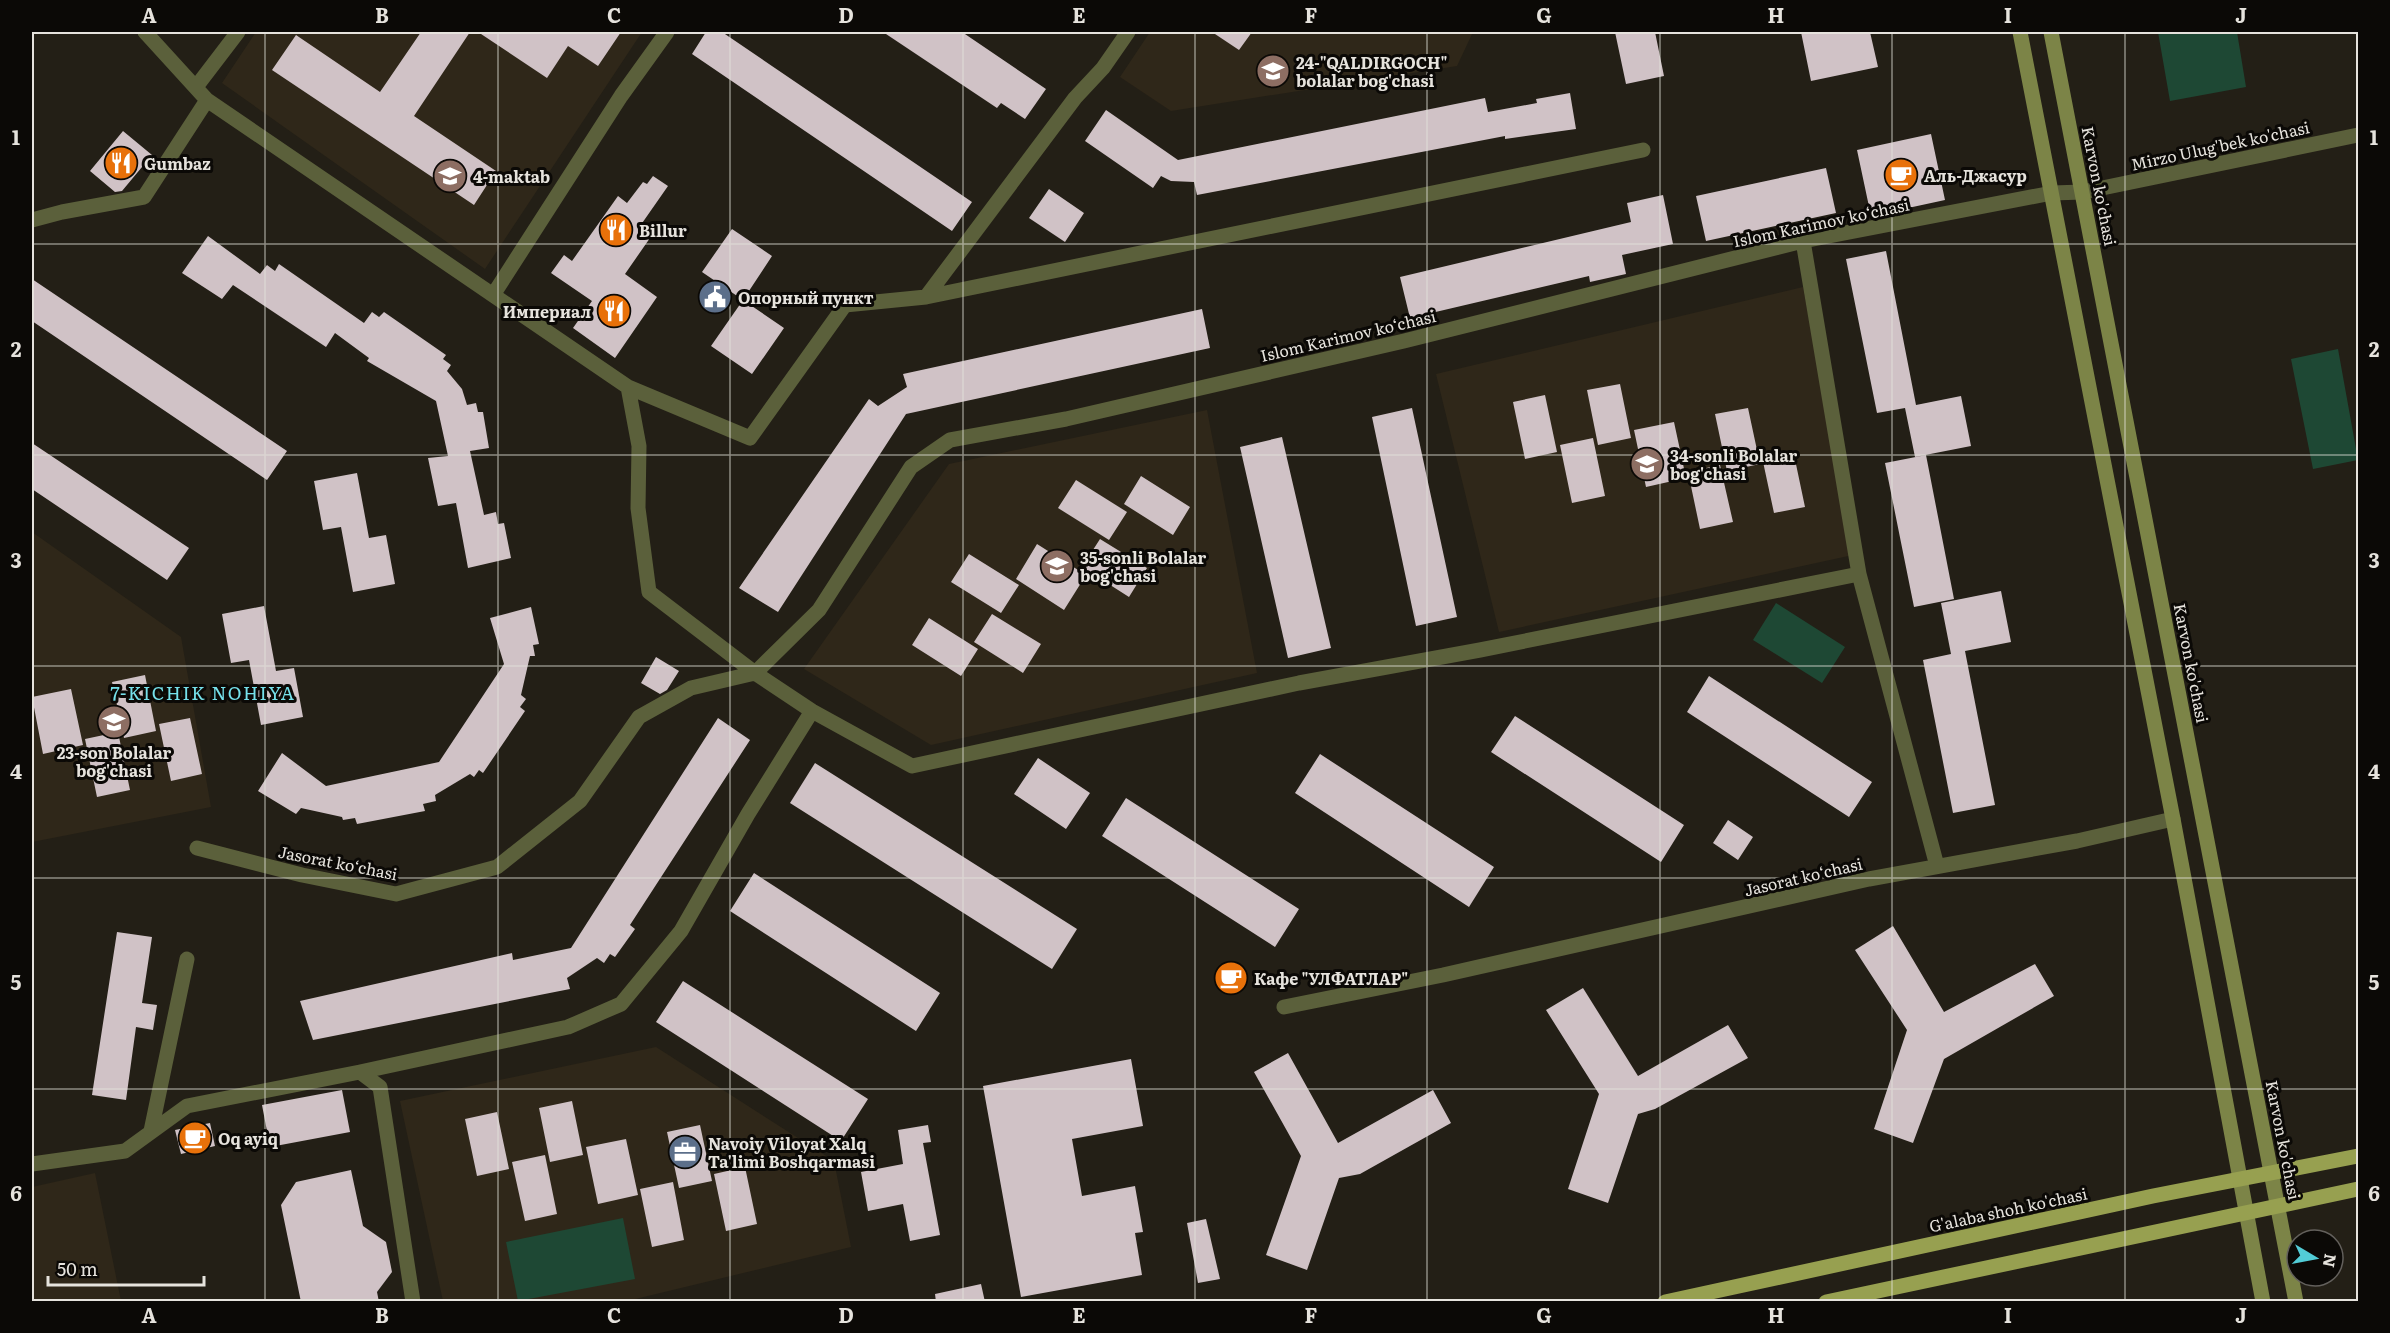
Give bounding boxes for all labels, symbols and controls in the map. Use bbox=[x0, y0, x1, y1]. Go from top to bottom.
text: A bbox=[141, 0, 157, 29]
text: B bbox=[375, 0, 389, 29]
text: C bbox=[607, 0, 621, 29]
text: D bbox=[838, 0, 854, 29]
text: E bbox=[1072, 0, 1086, 29]
text: F bbox=[1305, 0, 1318, 29]
text: G bbox=[1536, 0, 1552, 29]
text: H bbox=[1768, 0, 1784, 29]
text: I bbox=[2004, 0, 2012, 29]
text: J bbox=[2235, 0, 2247, 29]
place label: 24-"QALDIRGOCH" bolalar bog'chasi bbox=[1296, 50, 1448, 92]
school or university icon: 24-"QALDIRGOCH" bolalar bog'chasi bbox=[1255, 53, 1291, 89]
street label: Mirzo Ulug'bek ko'chasi bbox=[2128, 114, 2312, 176]
text: 1 bbox=[12, 121, 20, 151]
text: 1 bbox=[2370, 121, 2378, 151]
street label: Karvon ko'chasi bbox=[2077, 124, 2123, 248]
restaurant icon: Gumbaz bbox=[103, 145, 139, 181]
place label: Gumbaz bbox=[144, 151, 211, 175]
cafe icon: Аль-Джасур bbox=[1883, 157, 1919, 193]
school or university icon: 4-maktab bbox=[432, 158, 468, 194]
place label: Аль-Джасур bbox=[1924, 163, 2027, 187]
place label: 4-maktab bbox=[473, 164, 550, 188]
street label: Islom Karimov ko‘chasi bbox=[1731, 192, 1911, 252]
restaurant icon: Billur bbox=[598, 212, 634, 248]
place label: Billur bbox=[639, 218, 687, 242]
public building icon: Опорный пункт bbox=[697, 279, 733, 315]
place label: Опорный пункт bbox=[738, 285, 874, 309]
restaurant icon: Империал bbox=[596, 293, 632, 329]
place label: Империал bbox=[503, 299, 591, 323]
street label: Islom Karimov ko‘chasi bbox=[1258, 303, 1438, 367]
text: 2 bbox=[11, 333, 22, 363]
text: 2 bbox=[2369, 333, 2380, 363]
place label: 34-sonli Bolalar bog'chasi bbox=[1670, 443, 1798, 485]
school or university icon: 34-sonli Bolalar bog'chasi bbox=[1629, 446, 1665, 482]
text: 3 bbox=[10, 544, 22, 574]
text: 3 bbox=[2368, 544, 2380, 574]
place label: 35-sonli Bolalar bog'chasi bbox=[1080, 545, 1207, 587]
school or university icon: 35-sonli Bolalar bog'chasi bbox=[1039, 548, 1075, 584]
street label: Karvon ko'chasi bbox=[2169, 601, 2215, 725]
district label: 7-KICHIK NOHIYA bbox=[110, 679, 296, 706]
school or university icon: 23-son Bolalar bog'chasi bbox=[96, 704, 132, 740]
place label: 23-son Bolalar bog'chasi bbox=[57, 740, 172, 782]
text: 4 bbox=[10, 755, 22, 785]
text: 4 bbox=[2368, 755, 2380, 785]
street label: Jasorat ko‘chasi bbox=[276, 839, 400, 885]
street label: Jasorat ko‘chasi bbox=[1741, 851, 1865, 901]
cafe icon: Кафе "УЛФАТЛАР" bbox=[1213, 960, 1249, 996]
text: 5 bbox=[11, 966, 22, 996]
place label: Кафе "УЛФАТЛАР" bbox=[1254, 966, 1408, 990]
text: 5 bbox=[2369, 966, 2380, 996]
street label: Karvon ko'chasi bbox=[2261, 1078, 2307, 1202]
cafe icon: Oq ayiq bbox=[177, 1120, 213, 1156]
place label: Oq ayiq bbox=[218, 1126, 279, 1150]
place label: Navoiy Viloyat Xalq Ta'limi Boshqarmasi bbox=[708, 1131, 875, 1173]
office icon: Navoiy Viloyat Xalq Ta'limi Boshqarmasi bbox=[667, 1134, 703, 1170]
text: 6 bbox=[10, 1177, 22, 1207]
text: 6 bbox=[2368, 1177, 2380, 1207]
street label: G'alaba shoh ko'chasi bbox=[1927, 1181, 2089, 1237]
north arrow bbox=[2285, 1228, 2345, 1288]
scale bar bbox=[48, 1249, 204, 1287]
text: N bbox=[2318, 1252, 2344, 1269]
text: 50 m bbox=[57, 1255, 98, 1282]
text: A bbox=[141, 1299, 157, 1329]
text: B bbox=[375, 1299, 389, 1329]
text: C bbox=[607, 1299, 621, 1329]
text: D bbox=[838, 1299, 854, 1329]
text: E bbox=[1072, 1299, 1086, 1329]
text: F bbox=[1305, 1299, 1318, 1329]
text: G bbox=[1536, 1299, 1552, 1329]
text: H bbox=[1768, 1299, 1784, 1329]
text: I bbox=[2004, 1299, 2012, 1329]
text: J bbox=[2235, 1299, 2247, 1329]

